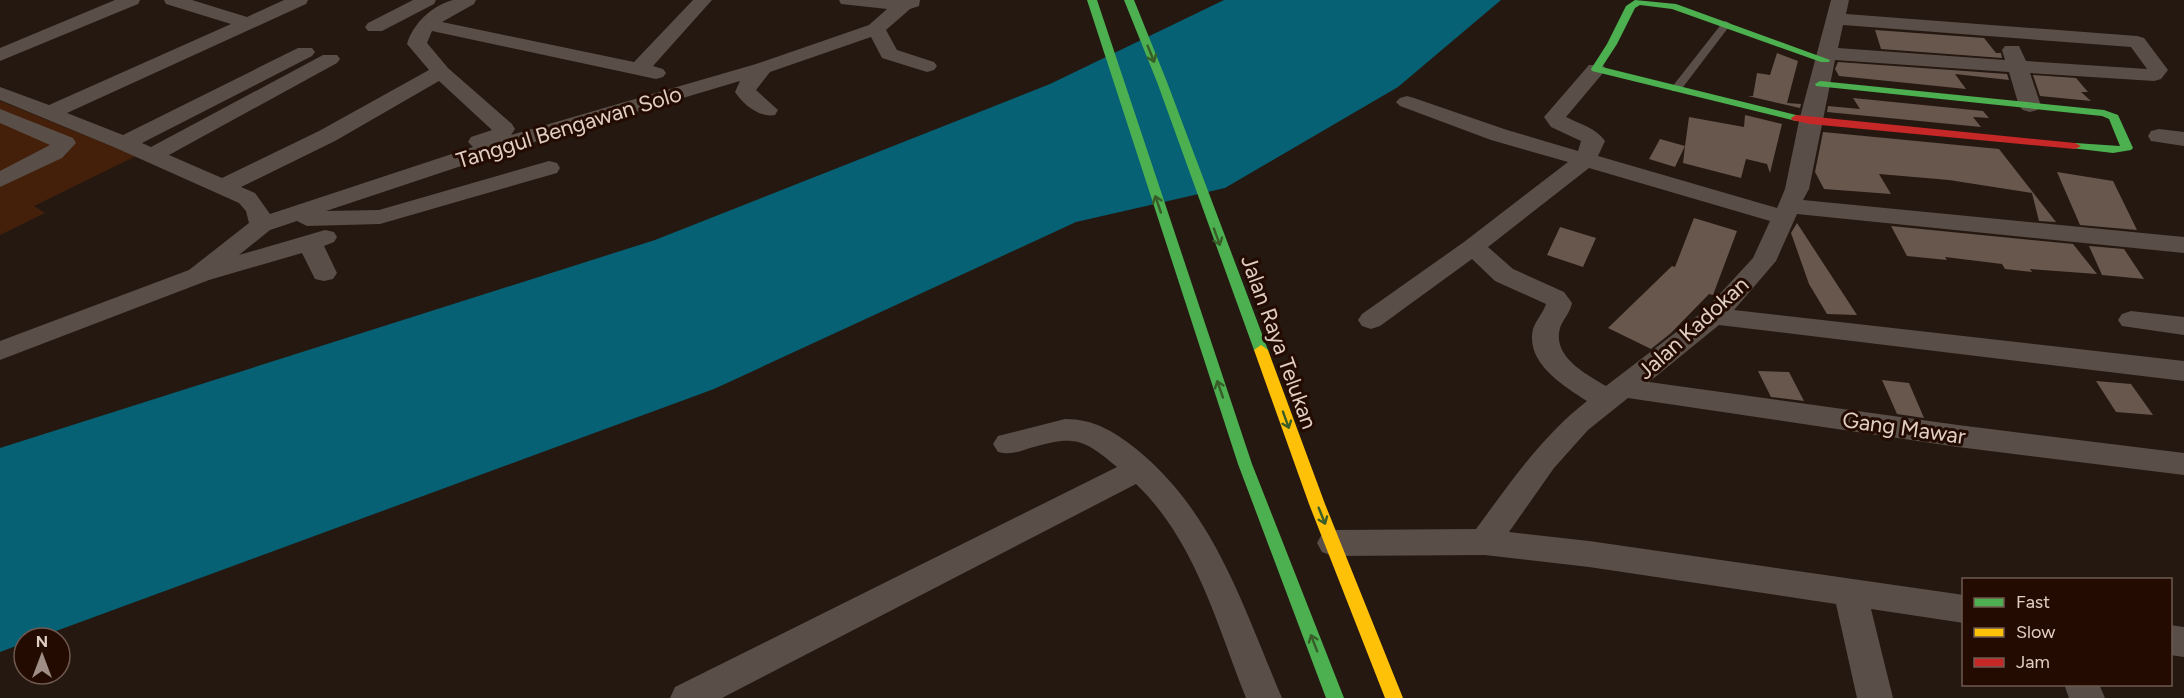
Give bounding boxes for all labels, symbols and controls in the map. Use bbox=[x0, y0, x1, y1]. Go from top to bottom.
one-way arrow bbox=[1146, 44, 1157, 63]
street label: Tanggul Bengawan Solo bbox=[453, 80, 685, 174]
one-way arrow bbox=[1152, 195, 1163, 214]
one-way arrow bbox=[1213, 228, 1224, 246]
street label: Jalan Raya Telukan bbox=[1235, 251, 1323, 433]
street label: Jalan Kadokan bbox=[1632, 271, 1754, 385]
one-way arrow bbox=[1214, 380, 1225, 399]
street label: Gang Mawar bbox=[1841, 406, 1968, 450]
one-way arrow bbox=[1281, 410, 1292, 429]
one-way arrow bbox=[1317, 506, 1328, 525]
legend bbox=[1962, 578, 2172, 686]
text: Fast bbox=[2016, 591, 2050, 613]
text: Slow bbox=[2016, 621, 2055, 643]
north arrow bbox=[12, 626, 72, 686]
text: N bbox=[36, 632, 48, 651]
one-way arrow bbox=[1308, 635, 1319, 653]
text: Jam bbox=[2016, 651, 2050, 673]

